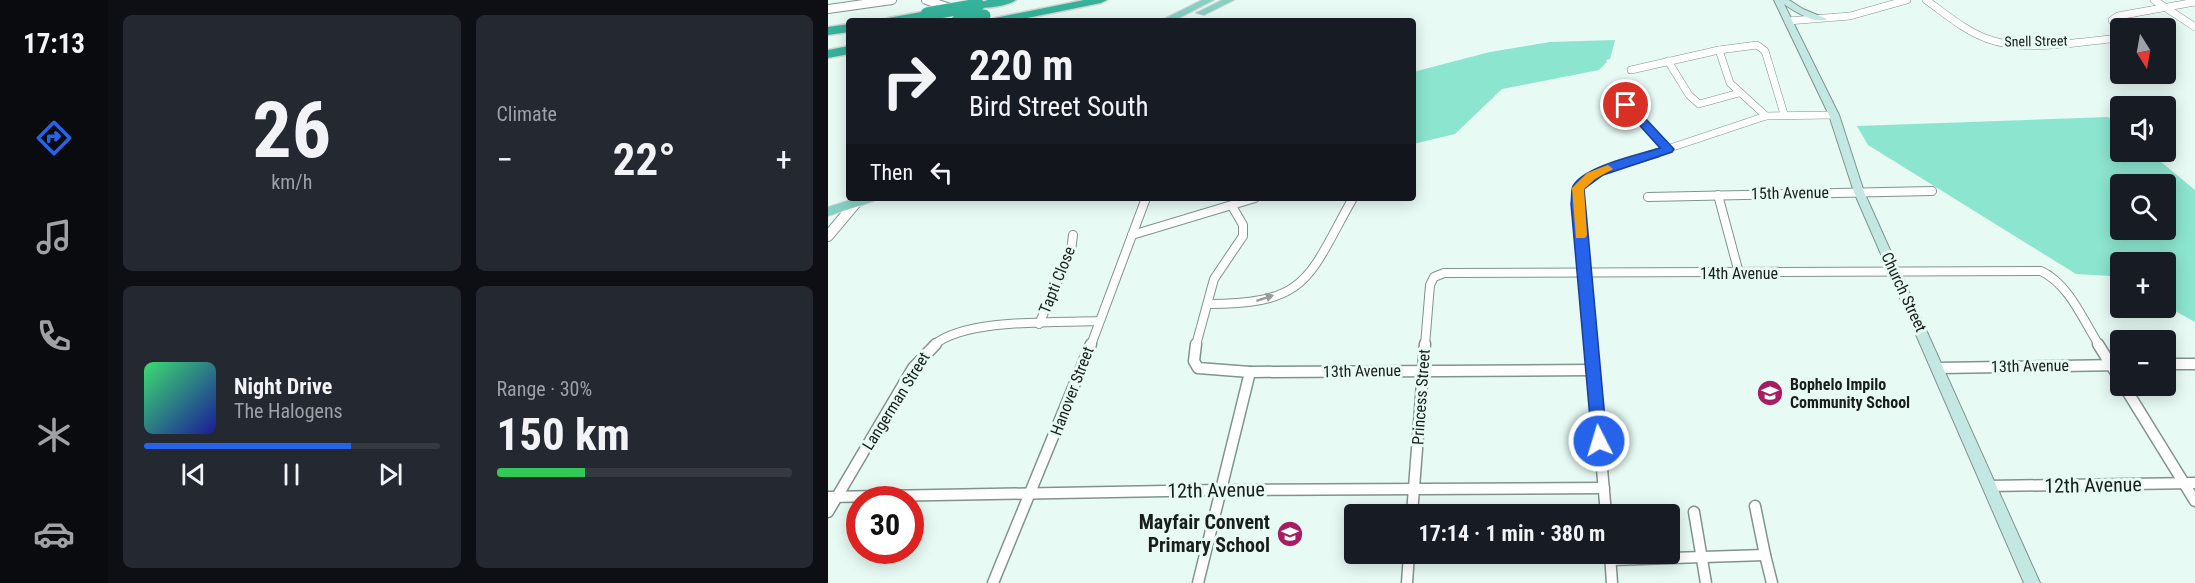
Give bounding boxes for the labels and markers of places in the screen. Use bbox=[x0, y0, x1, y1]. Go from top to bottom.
pin bbox=[1600, 79, 1651, 130]
place label: Bophelo Impilo Community School bbox=[1790, 375, 1910, 412]
school or university icon: Bophelo Impilo Community School bbox=[1755, 378, 1785, 408]
place label: Mayfair Convent Primary School bbox=[1139, 510, 1270, 557]
school or university icon: Mayfair Convent Primary School bbox=[1275, 519, 1305, 549]

